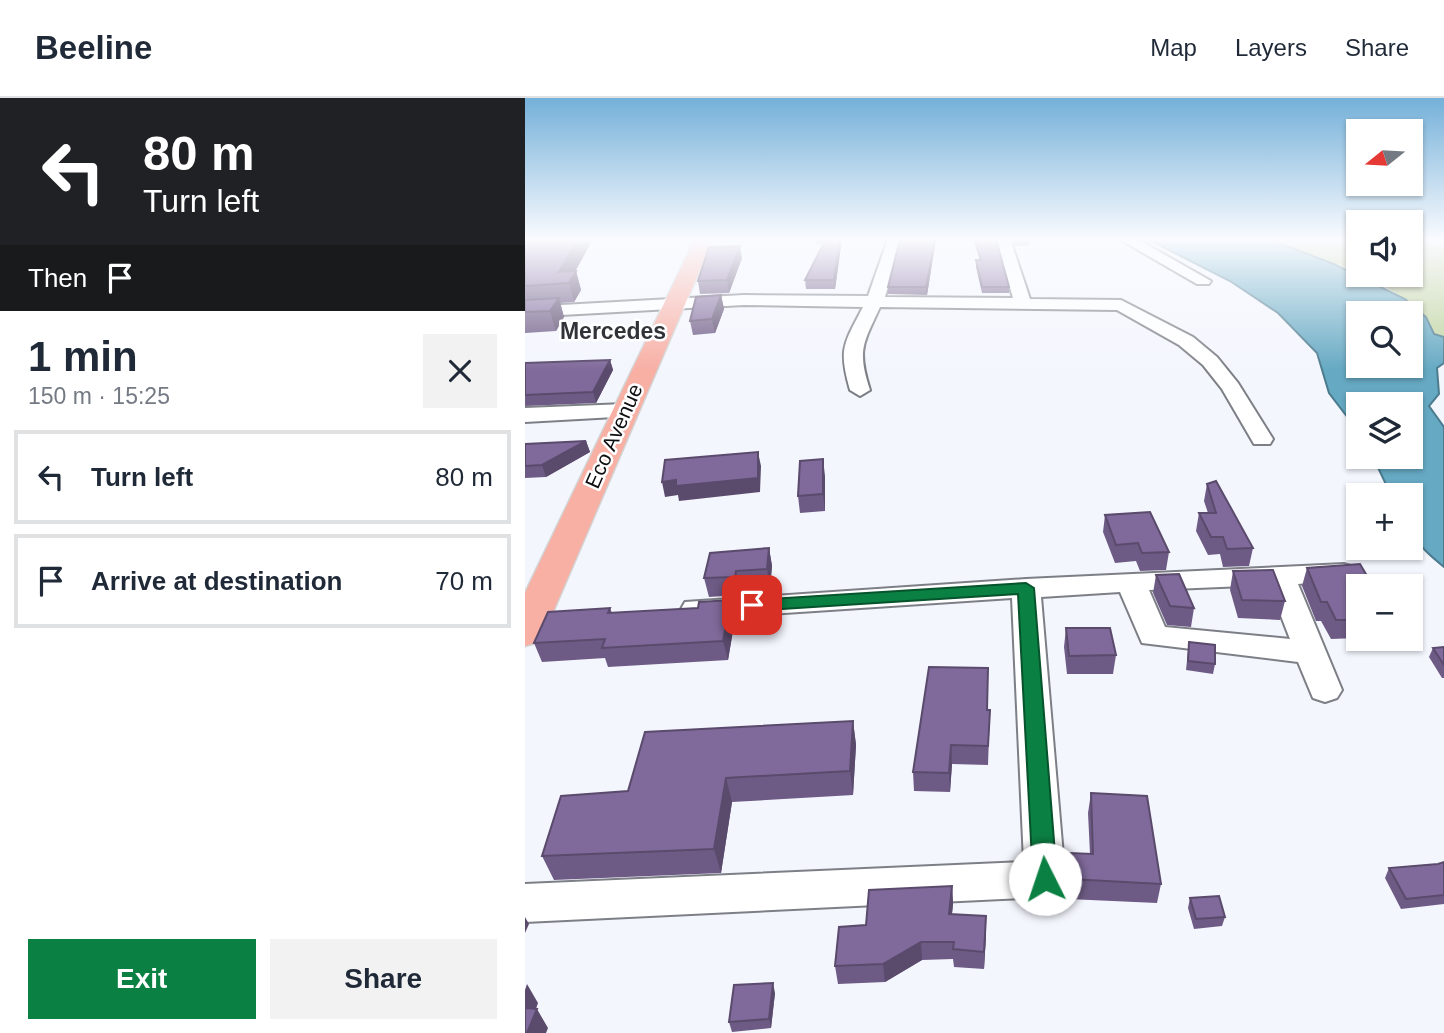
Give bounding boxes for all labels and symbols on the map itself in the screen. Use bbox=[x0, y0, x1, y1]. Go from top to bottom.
north arrow bbox=[1346, 119, 1423, 196]
district label: Mercedes bbox=[560, 318, 666, 344]
street label: Eco Avenue bbox=[580, 380, 647, 492]
pin bbox=[722, 575, 782, 635]
position arrow bbox=[1008, 842, 1082, 916]

